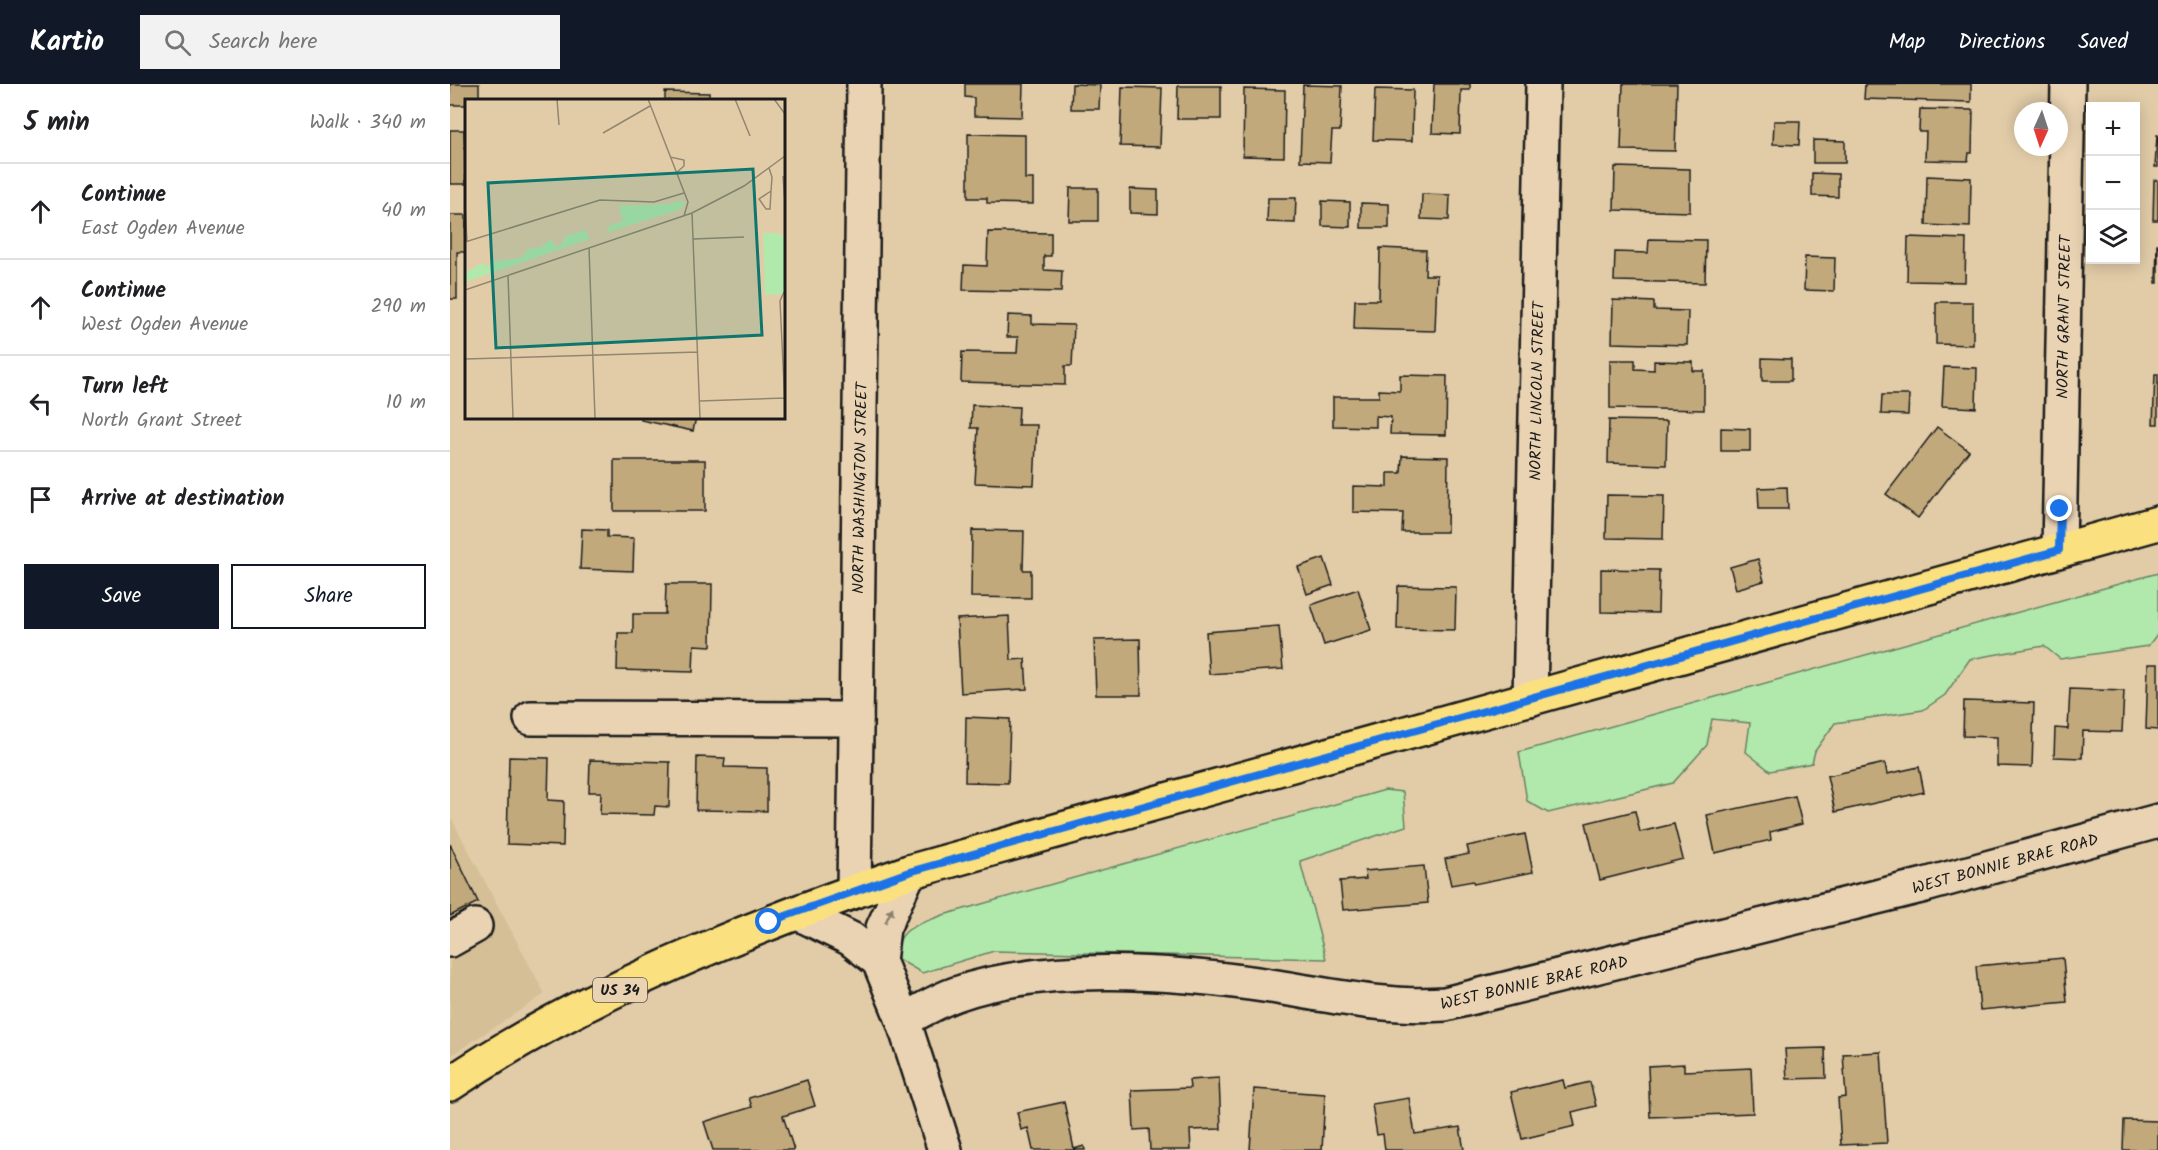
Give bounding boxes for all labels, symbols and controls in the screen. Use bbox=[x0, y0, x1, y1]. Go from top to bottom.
search box bbox=[140, 15, 560, 69]
text: Kartio bbox=[30, 20, 104, 65]
text: Search here bbox=[209, 25, 317, 60]
icon: search bbox=[161, 26, 194, 59]
text: Map bbox=[1889, 26, 1925, 59]
text: Directions bbox=[1958, 26, 2045, 59]
text: Saved bbox=[2078, 26, 2128, 59]
inset map bbox=[465, 99, 784, 418]
text: 5 min bbox=[24, 102, 90, 144]
north arrow bbox=[2014, 102, 2068, 156]
map controls bbox=[2086, 102, 2140, 264]
button: + bbox=[2086, 102, 2140, 156]
text: Walk · 340 m bbox=[310, 107, 426, 139]
button: − bbox=[2086, 156, 2140, 210]
text: Continue bbox=[81, 178, 166, 213]
icon: ahead bbox=[24, 195, 57, 228]
text: 40 m bbox=[381, 195, 426, 227]
button: layers bbox=[2086, 210, 2140, 264]
text: East Ogden Avenue bbox=[81, 213, 245, 245]
street label: NORTH GRANT STREET bbox=[2051, 233, 2078, 399]
text: Continue bbox=[81, 274, 166, 309]
icon: ahead bbox=[24, 291, 57, 324]
text: 290 m bbox=[371, 291, 426, 323]
street label: NORTH LINCOLN STREET bbox=[1523, 300, 1552, 481]
text: West Ogden Avenue bbox=[81, 309, 248, 341]
text: Turn left bbox=[81, 370, 168, 405]
street label: NORTH WASHINGTON STREET bbox=[846, 380, 875, 594]
icon: left bbox=[24, 387, 57, 420]
text: 10 m bbox=[386, 387, 426, 419]
text: North Grant Street bbox=[81, 405, 242, 437]
text: Arrive at destination bbox=[81, 482, 284, 517]
icon: arrive bbox=[24, 483, 57, 516]
route end bbox=[2046, 495, 2072, 521]
button: Save bbox=[24, 564, 219, 629]
button: Share bbox=[231, 564, 426, 629]
street label: WEST BONNIE BRAE ROAD bbox=[1909, 828, 2101, 901]
one-way arrow bbox=[885, 907, 894, 924]
route start bbox=[755, 908, 781, 934]
street label: WEST BONNIE BRAE ROAD bbox=[1438, 950, 1631, 1017]
road number: US 34 bbox=[593, 978, 647, 1002]

